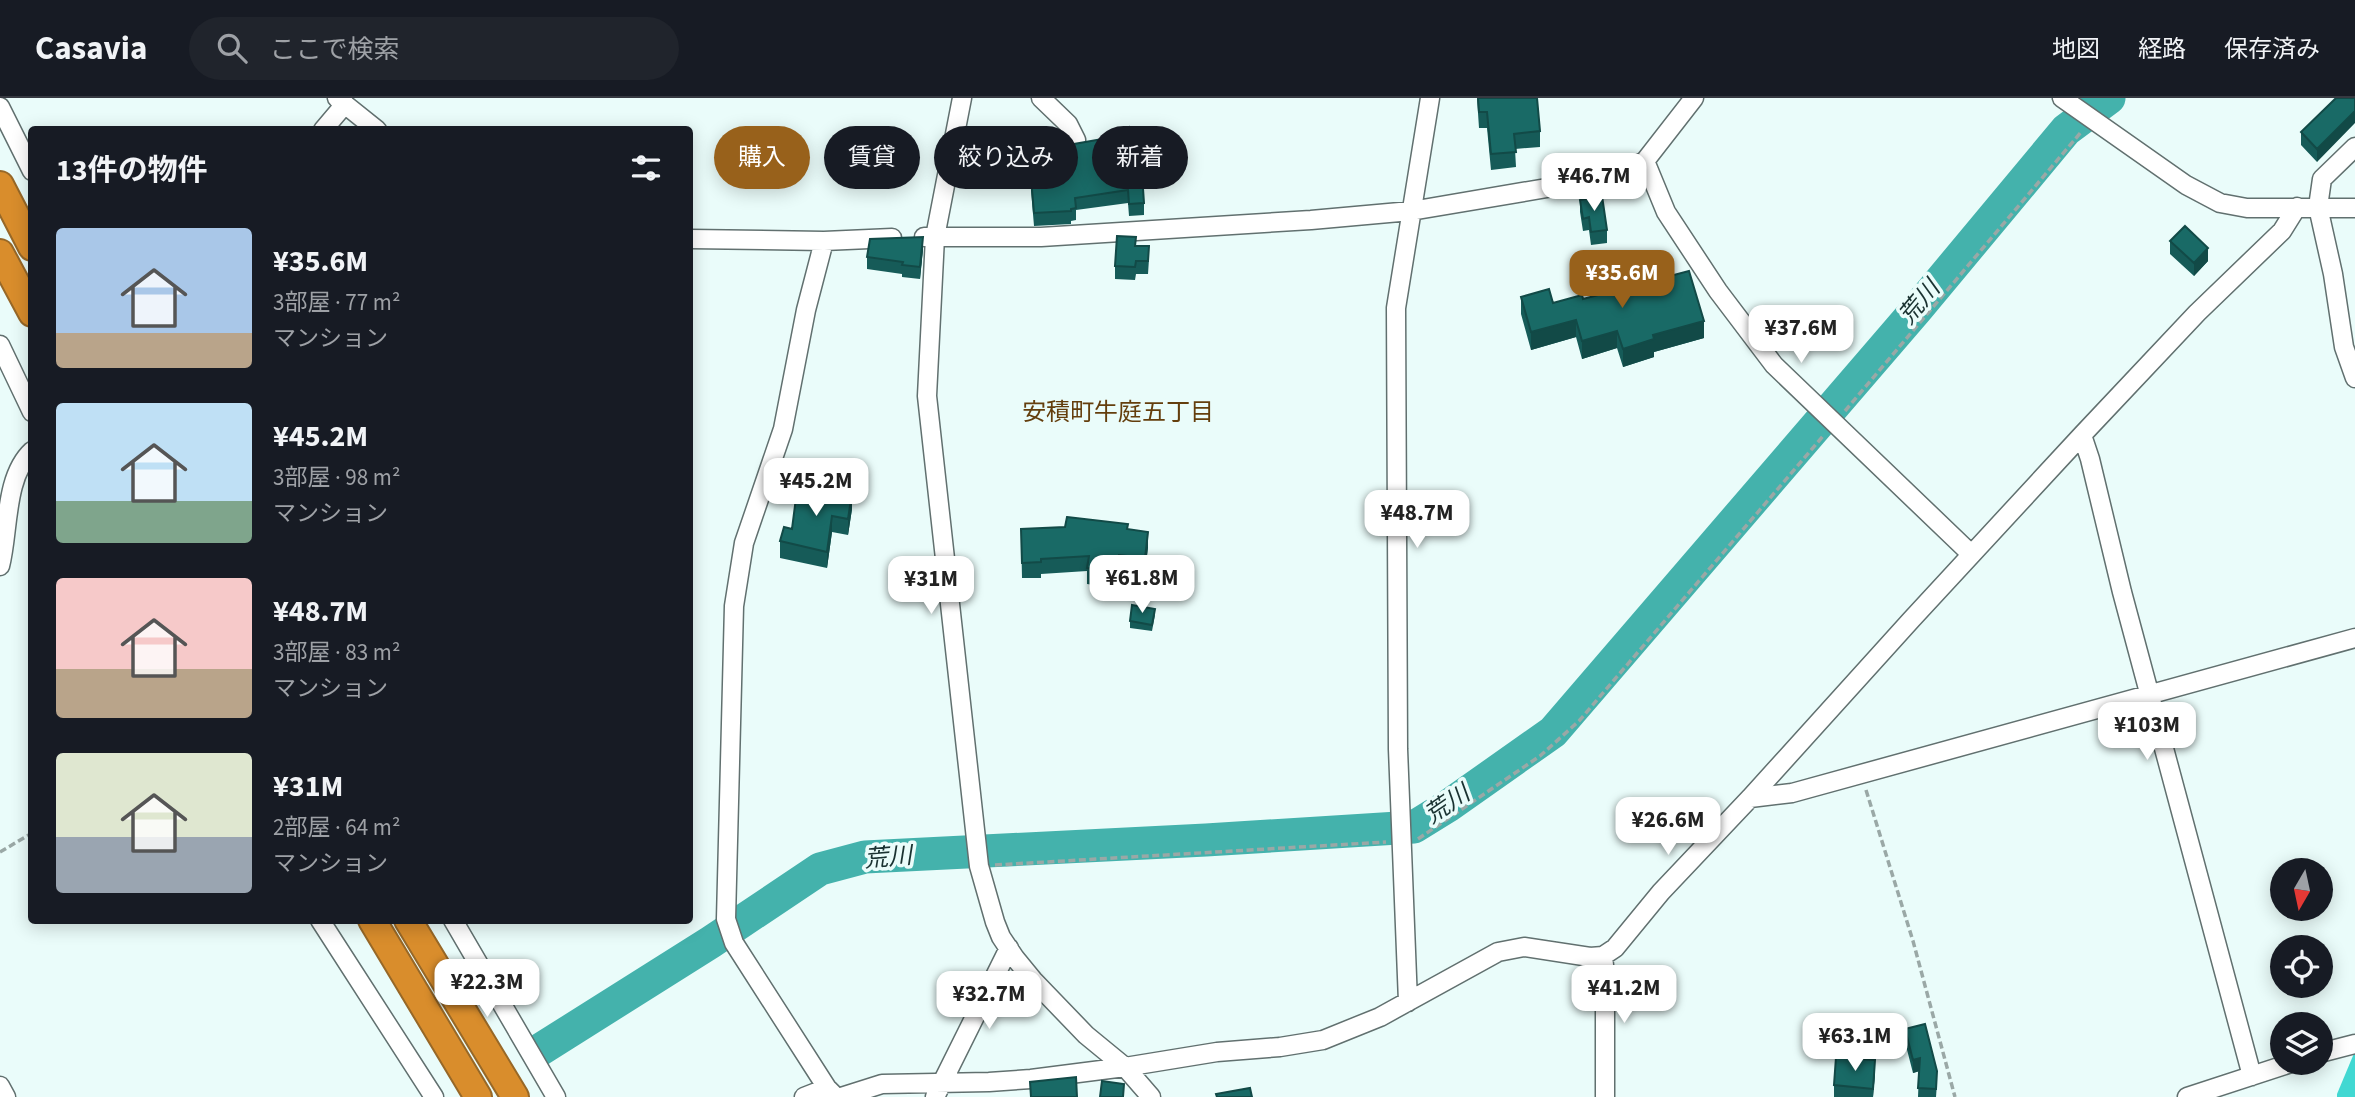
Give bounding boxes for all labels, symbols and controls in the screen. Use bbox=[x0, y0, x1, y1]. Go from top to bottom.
search box bbox=[189, 17, 679, 80]
text: Casavia bbox=[35, 25, 147, 72]
icon: search bbox=[213, 29, 251, 67]
text: ここで検索 bbox=[269, 31, 399, 68]
text: 地図 bbox=[2052, 32, 2100, 67]
text: 経路 bbox=[2138, 32, 2186, 67]
text: 保存済み bbox=[2224, 32, 2320, 67]
chip: 購入 bbox=[714, 126, 810, 189]
chip: 賃貸 bbox=[824, 126, 920, 189]
chip: 絞り込み bbox=[934, 126, 1078, 189]
chip: 新着 bbox=[1092, 126, 1188, 189]
text: 13件の物件 bbox=[56, 149, 208, 192]
icon: filters bbox=[627, 149, 665, 187]
pin: ¥46.7M bbox=[1537, 153, 1651, 213]
text: ¥46.7M bbox=[1557, 159, 1631, 192]
text: ¥35.6M bbox=[273, 240, 368, 283]
pin: ¥35.6M bbox=[1565, 250, 1679, 310]
icon: home bbox=[112, 256, 196, 340]
text: ¥35.6M bbox=[1585, 256, 1659, 289]
water label: 荒川 bbox=[1891, 270, 1950, 332]
text: 3部屋 · 77 m² bbox=[273, 286, 400, 319]
pin: ¥37.6M bbox=[1744, 306, 1858, 365]
text: ¥37.6M bbox=[1764, 311, 1838, 344]
text: マンション bbox=[273, 322, 388, 355]
district label: 安積町牛庭五丁目 bbox=[1022, 395, 1214, 430]
text: ¥45.2M bbox=[273, 415, 368, 458]
icon: home bbox=[112, 431, 196, 515]
pin: ¥45.2M bbox=[759, 458, 873, 518]
text: 3部屋 · 98 m² bbox=[273, 461, 400, 494]
text: ¥45.2M bbox=[779, 464, 853, 497]
pin: ¥48.7M bbox=[1360, 490, 1474, 550]
text: ¥48.7M bbox=[1380, 496, 1454, 529]
text: マンション bbox=[273, 497, 388, 530]
pin: ¥31M bbox=[890, 556, 972, 616]
pin: ¥61.8M bbox=[1085, 556, 1199, 615]
text: ¥61.8M bbox=[1105, 561, 1179, 594]
text: ¥31M bbox=[904, 562, 958, 595]
text: ¥48.7M bbox=[273, 590, 368, 633]
icon: home bbox=[112, 606, 196, 690]
text: 3部屋 · 83 m² bbox=[273, 636, 400, 669]
text: マンション bbox=[273, 672, 388, 705]
pin: ¥103M bbox=[2098, 702, 2196, 762]
text: ¥103M bbox=[2114, 708, 2180, 741]
text: ¥31M bbox=[273, 765, 343, 808]
water label: 荒川 bbox=[1418, 775, 1479, 832]
icon: home bbox=[112, 781, 196, 865]
pin: ¥26.6M bbox=[1611, 798, 1725, 857]
text: ¥26.6M bbox=[1631, 803, 1705, 836]
text: 2部屋 · 64 m² bbox=[273, 811, 400, 844]
water label: 荒川 bbox=[863, 838, 916, 877]
text: マンション bbox=[273, 847, 388, 880]
north arrow bbox=[2270, 858, 2333, 920]
map controls bbox=[2270, 858, 2333, 1075]
button: locate bbox=[2270, 935, 2333, 998]
pin: ¥22.3M bbox=[430, 960, 544, 1019]
text: ¥22.3M bbox=[450, 965, 524, 998]
pin: ¥41.2M bbox=[1567, 965, 1681, 1025]
text: ¥41.2M bbox=[1587, 971, 1661, 1004]
pin: ¥32.7M bbox=[932, 972, 1046, 1031]
text: ¥32.7M bbox=[952, 977, 1026, 1010]
button: layers bbox=[2270, 1012, 2333, 1075]
pin: ¥63.1M bbox=[1798, 1014, 1912, 1073]
text: ¥63.1M bbox=[1818, 1019, 1892, 1052]

